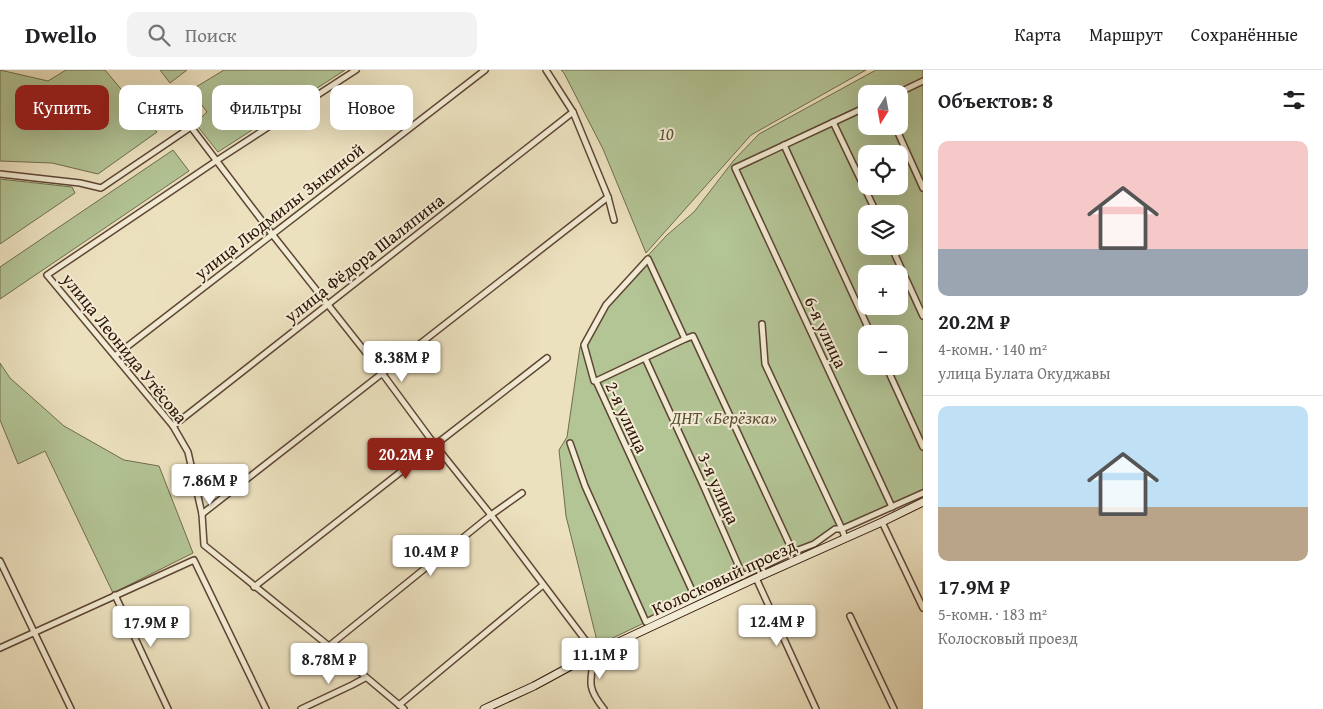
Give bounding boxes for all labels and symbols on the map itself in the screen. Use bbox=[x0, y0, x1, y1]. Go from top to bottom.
north arrow bbox=[858, 85, 908, 135]
park label: 10 bbox=[658, 120, 674, 147]
street label: улица Людмилы Зыкиной bbox=[187, 136, 370, 287]
street label: улица Фёдора Шаляпина bbox=[278, 187, 450, 330]
street label: улица Леонида Утёсова bbox=[55, 266, 195, 430]
street label: 6-я улица bbox=[798, 292, 855, 373]
pin: 8.38M ₽ bbox=[356, 340, 448, 383]
street label: 2-я улица bbox=[599, 377, 656, 458]
park label: ДНТ «Берёзка» bbox=[670, 404, 777, 431]
pin: 20.2M ₽ bbox=[360, 438, 452, 480]
street label: 3-я улица bbox=[691, 448, 747, 529]
pin: 7.86M ₽ bbox=[164, 464, 256, 506]
street label: Колосковый проезд bbox=[647, 531, 801, 622]
pin: 10.4M ₽ bbox=[385, 534, 477, 577]
pin: 12.4M ₽ bbox=[731, 604, 823, 647]
pin: 17.9M ₽ bbox=[105, 606, 197, 648]
pin: 11.1M ₽ bbox=[554, 638, 646, 680]
pin: 8.78M ₽ bbox=[283, 642, 375, 685]

